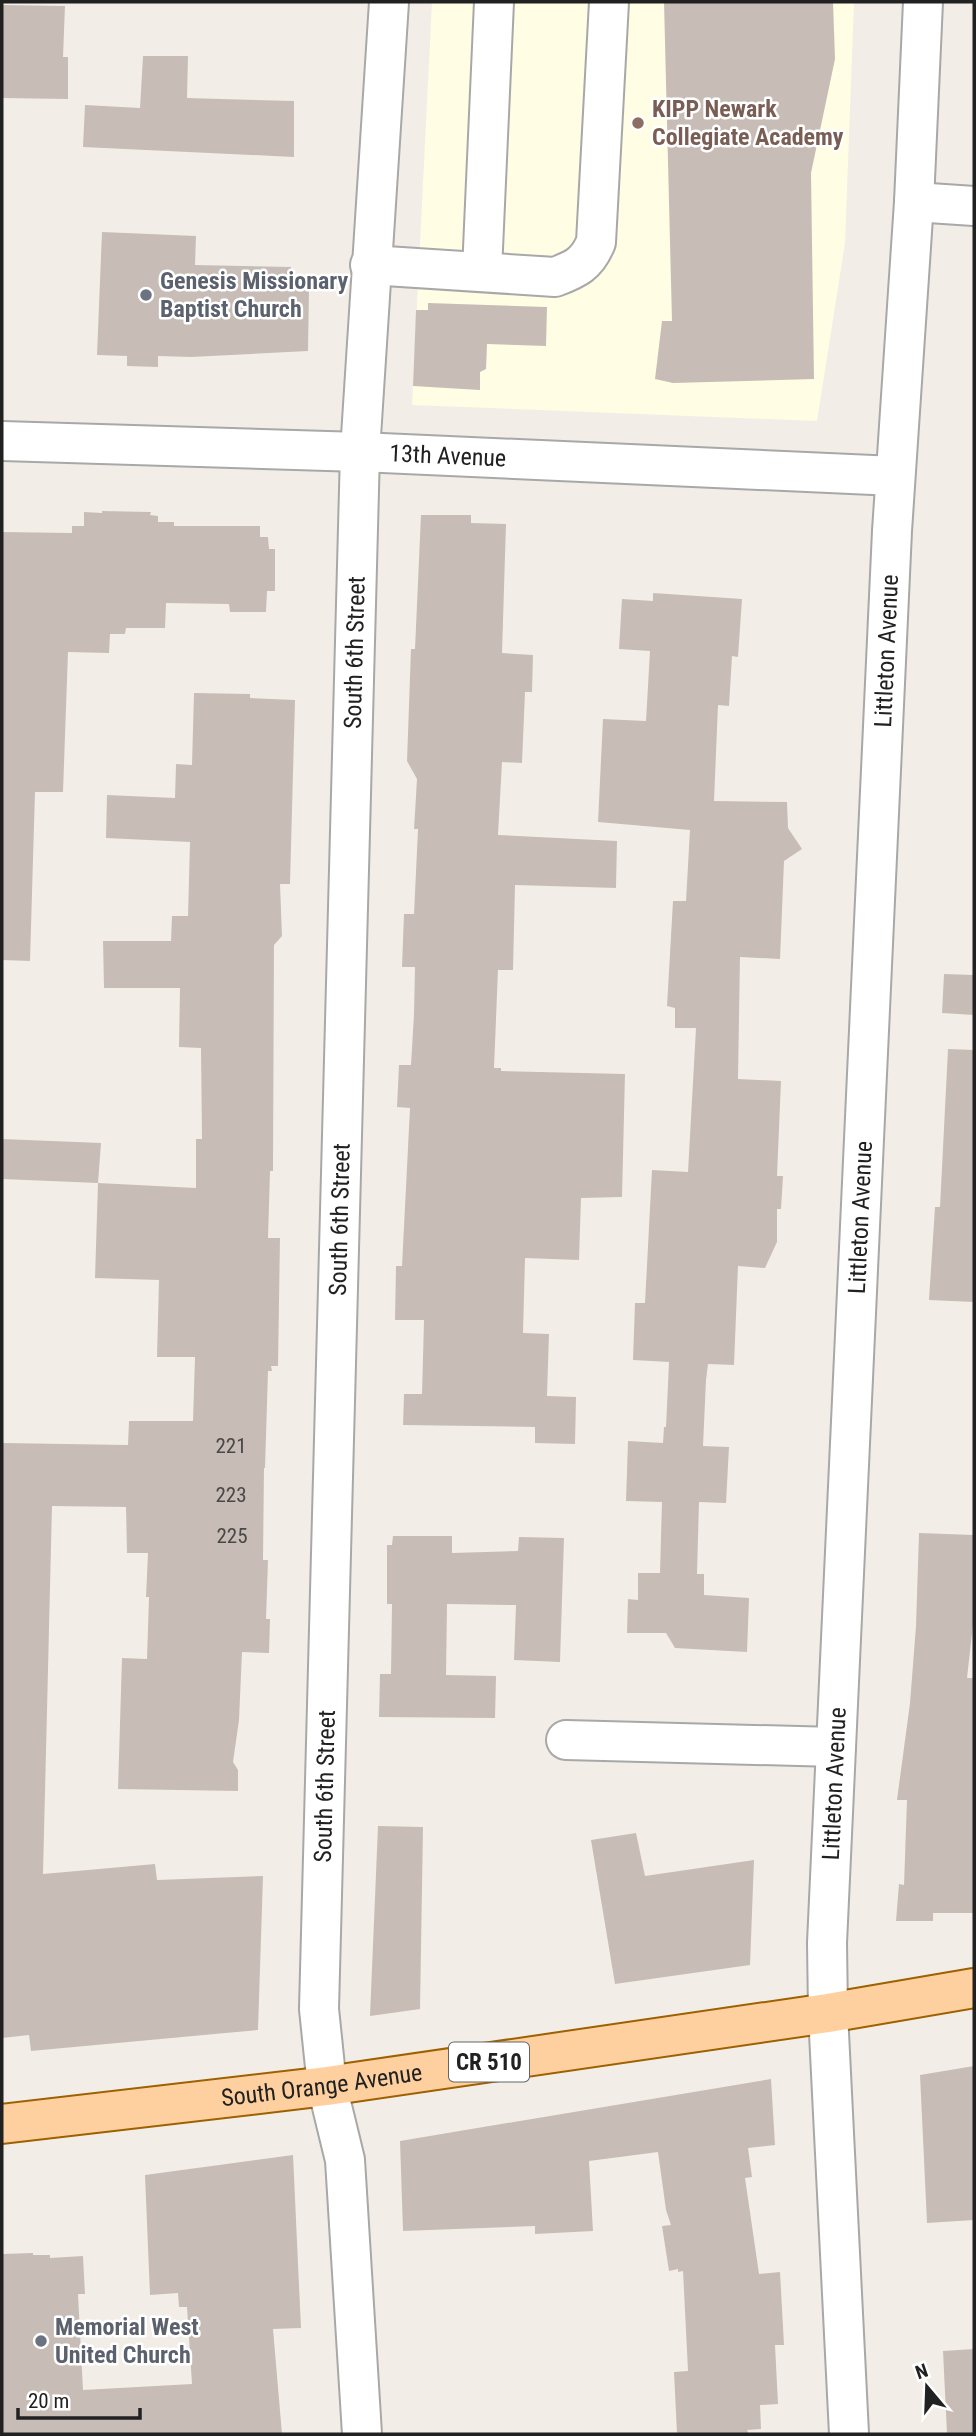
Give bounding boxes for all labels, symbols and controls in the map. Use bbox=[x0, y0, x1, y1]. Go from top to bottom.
place label: KIPP Newark Collegiate Academy bbox=[652, 95, 844, 151]
marker: KIPP Newark Collegiate Academy bbox=[630, 115, 646, 131]
place label: Genesis Missionary Baptist Church bbox=[160, 267, 349, 323]
marker: Genesis Missionary Baptist Church bbox=[138, 287, 154, 303]
street label: 13th Avenue bbox=[389, 439, 507, 473]
street label: Littleton Avenue bbox=[869, 574, 904, 728]
street label: South 6th Street bbox=[339, 576, 371, 729]
street label: Littleton Avenue bbox=[843, 1140, 878, 1294]
street label: South 6th Street bbox=[324, 1143, 356, 1296]
house number: 221 bbox=[215, 1434, 247, 1458]
house number: 223 bbox=[215, 1483, 247, 1507]
house number: 225 bbox=[216, 1524, 248, 1548]
street label: Littleton Avenue bbox=[817, 1707, 852, 1861]
street label: South 6th Street bbox=[309, 1709, 341, 1863]
road number: CR 510 bbox=[449, 2042, 529, 2082]
street label: South Orange Avenue bbox=[220, 2058, 424, 2112]
place label: Memorial West United Church bbox=[55, 2313, 199, 2369]
marker: Memorial West United Church bbox=[33, 2333, 49, 2349]
north arrow bbox=[892, 2352, 962, 2422]
text: N bbox=[912, 2359, 931, 2384]
scale bar bbox=[18, 2376, 140, 2420]
text: 20 m bbox=[28, 2389, 69, 2413]

